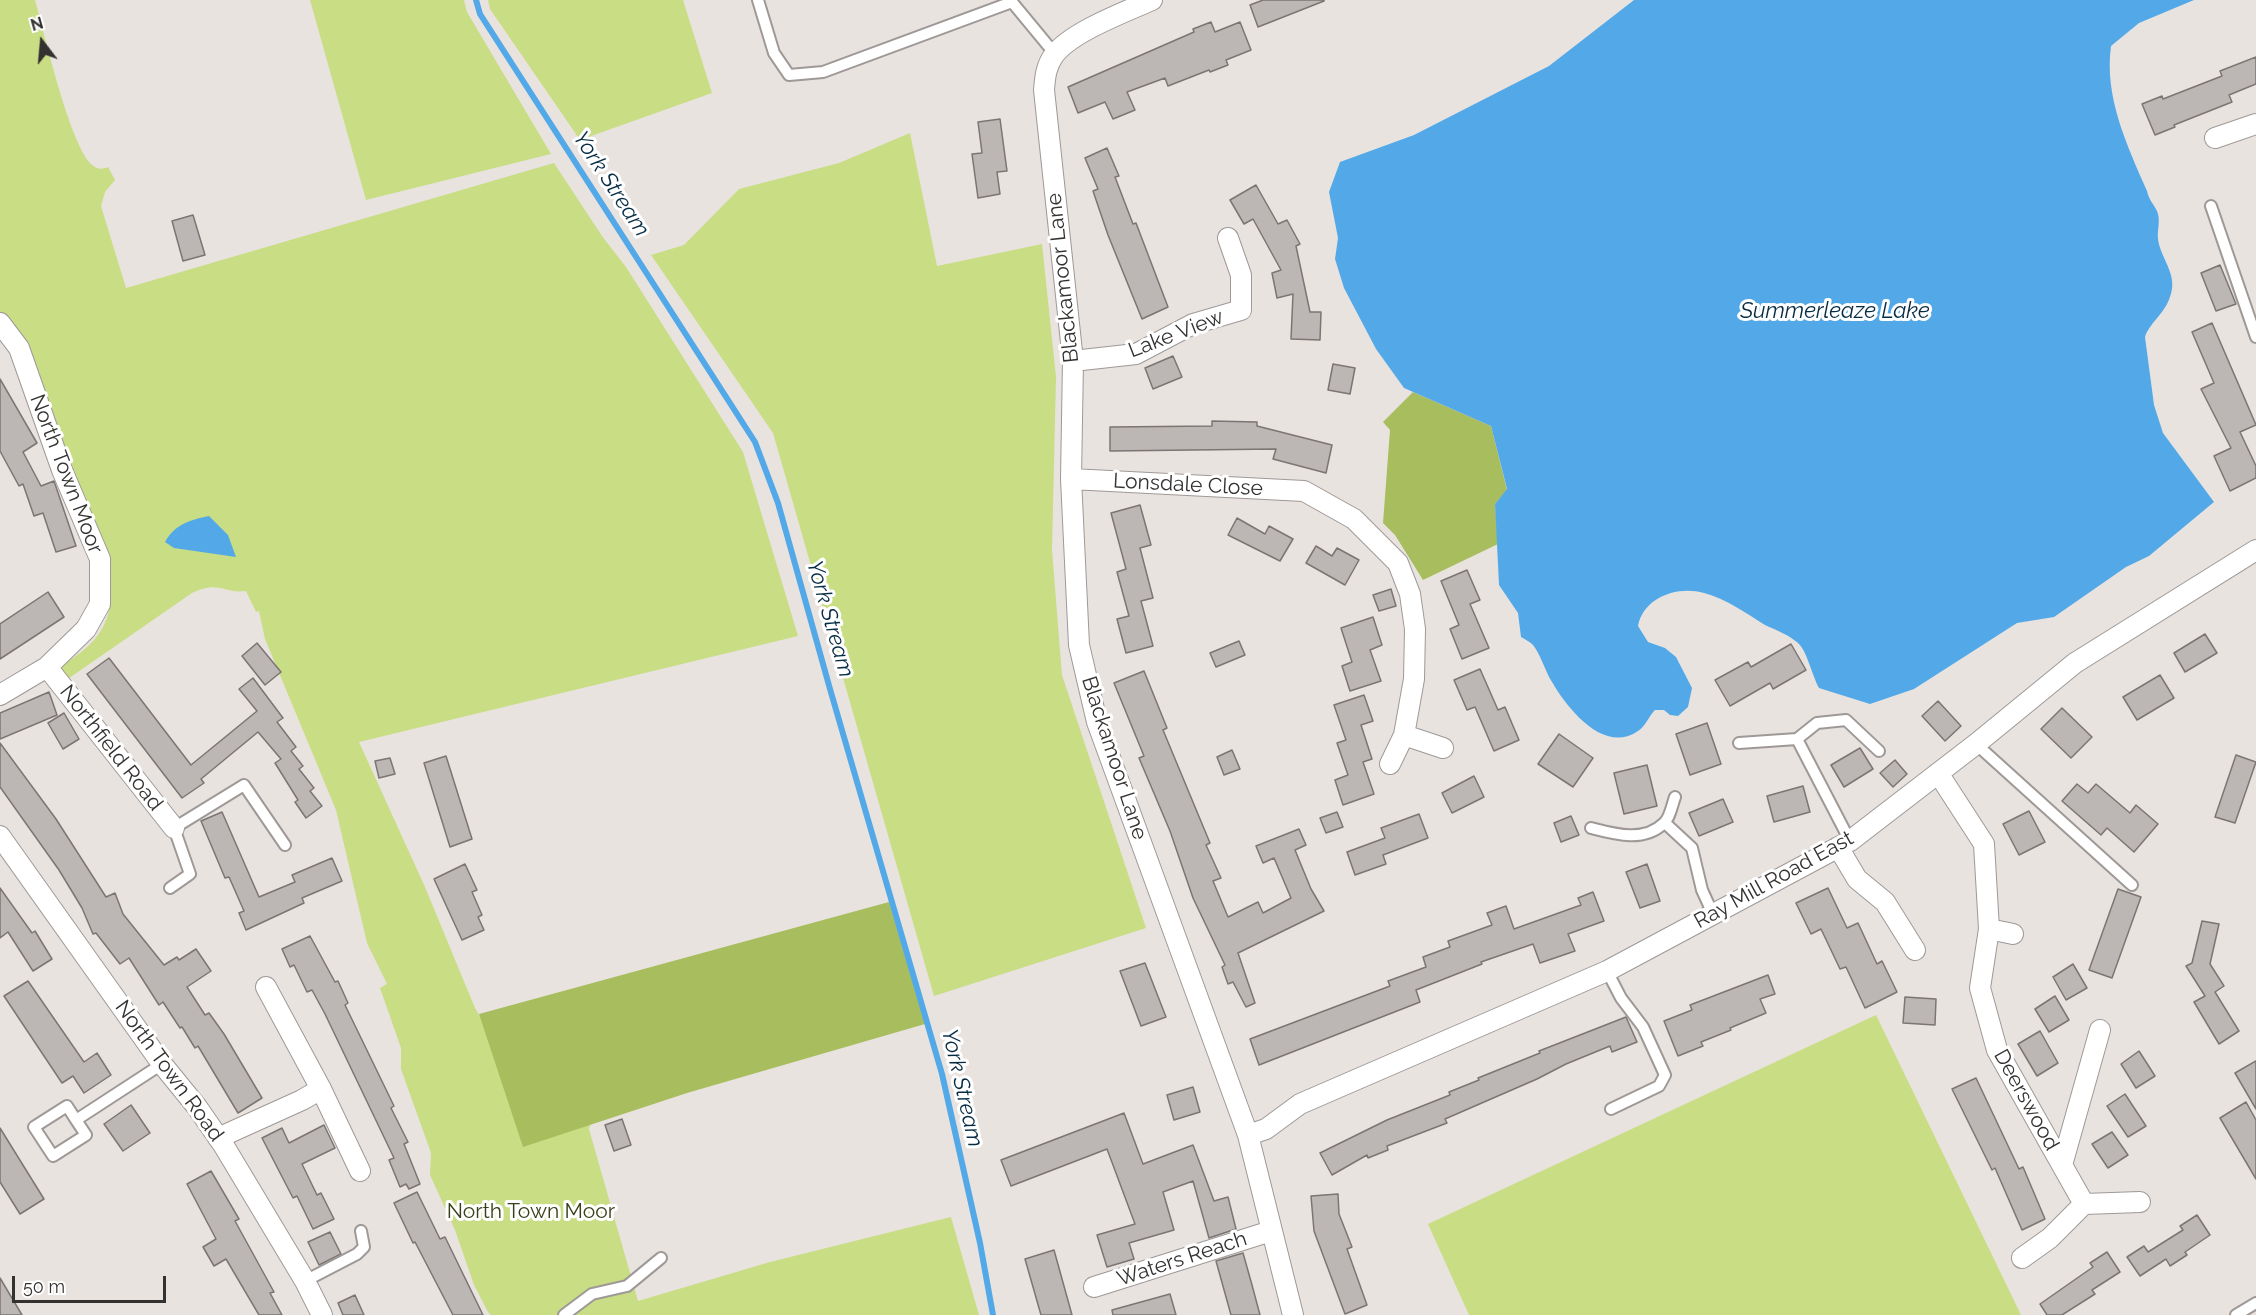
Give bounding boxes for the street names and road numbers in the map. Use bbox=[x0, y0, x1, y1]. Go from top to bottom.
street label: Blackamoor Lane bbox=[1042, 192, 1084, 364]
street label: Lake View bbox=[1125, 304, 1227, 364]
street label: North Town Moor bbox=[24, 391, 108, 557]
street label: Lonsdale Close bbox=[1113, 468, 1263, 502]
street label: Blackamoor Lane bbox=[1076, 673, 1152, 843]
street label: Northfield Road bbox=[54, 680, 168, 816]
street label: Ray Mill Road East bbox=[1690, 826, 1858, 934]
street label: North Town Road bbox=[109, 996, 229, 1146]
street label: Deerswood bbox=[1988, 1045, 2064, 1155]
street label: Waters Reach bbox=[1114, 1226, 1250, 1292]

